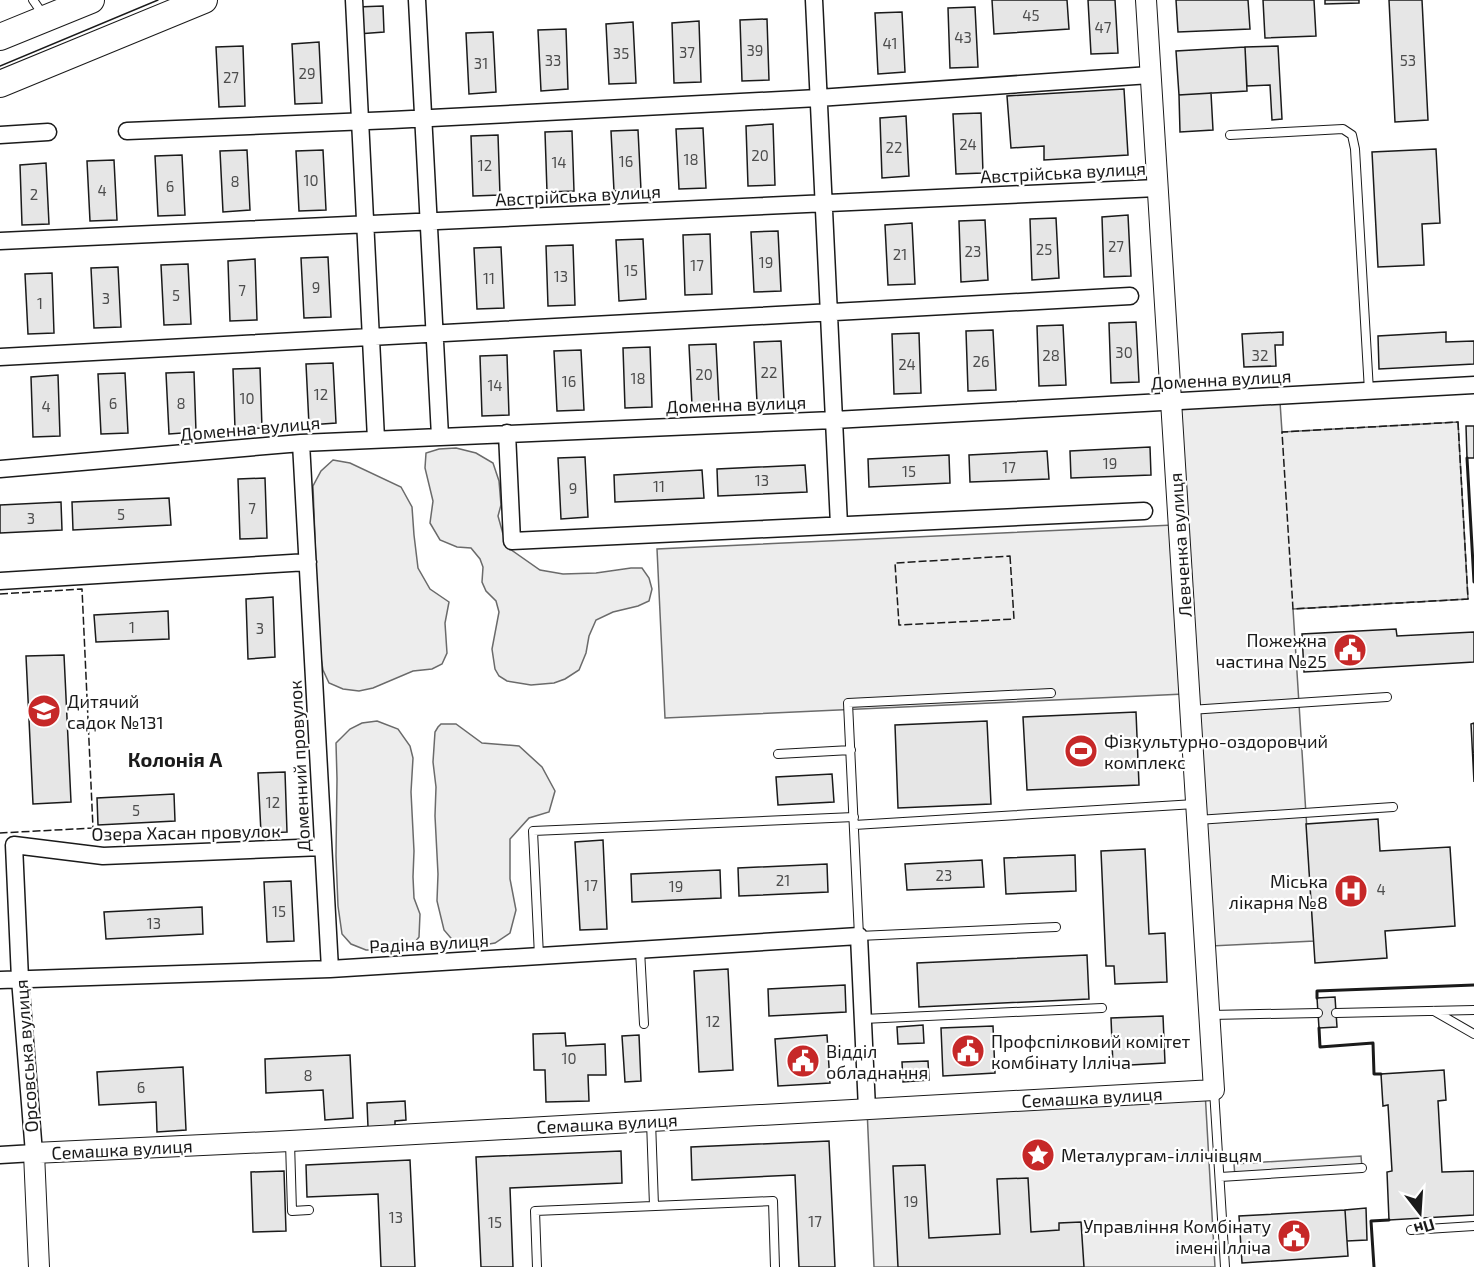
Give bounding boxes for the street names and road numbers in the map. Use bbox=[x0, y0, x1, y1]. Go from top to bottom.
street label: Австрійська вулиця bbox=[979, 157, 1147, 187]
street label: Австрійська вулиця bbox=[494, 180, 662, 210]
street label: Доменна вулиця bbox=[1150, 364, 1292, 394]
street label: Доменна вулиця bbox=[665, 391, 807, 417]
street label: Доменна вулиця bbox=[179, 411, 321, 445]
street label: Левченка вулиця bbox=[1164, 472, 1196, 618]
street label: Доменний провулок bbox=[283, 679, 314, 852]
street label: Озера Хасан провулок bbox=[91, 819, 281, 845]
street label: Радіна вулиця bbox=[368, 929, 490, 957]
street label: Орсовська вулиця bbox=[10, 979, 42, 1133]
street label: Семашка вулиця bbox=[1021, 1082, 1163, 1112]
street label: Семашка вулиця bbox=[536, 1108, 678, 1138]
street label: Семашка вулиця bbox=[51, 1134, 193, 1164]

